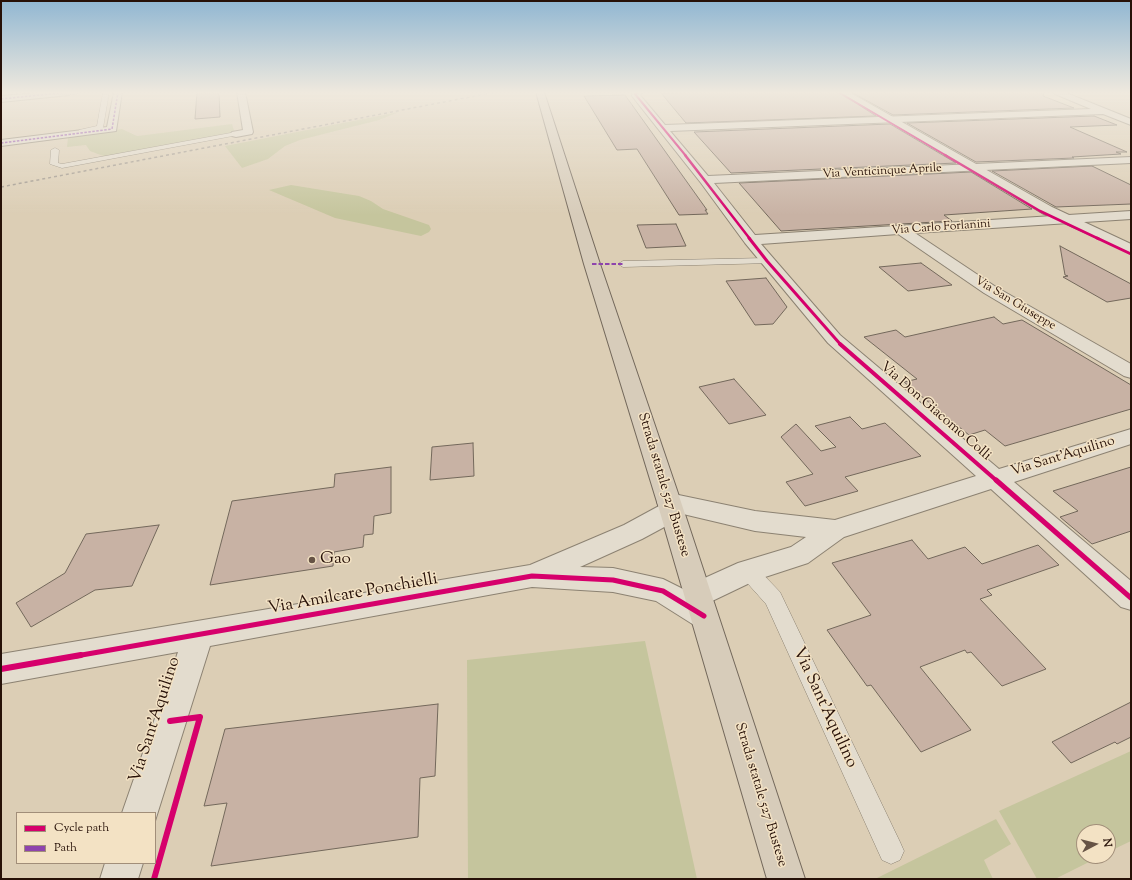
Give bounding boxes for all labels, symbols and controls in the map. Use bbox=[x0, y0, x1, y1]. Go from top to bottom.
street label: Via Venticinque Aprile bbox=[822, 162, 942, 182]
street label: Via Carlo Forlanini bbox=[891, 217, 991, 239]
street label: Via San Giuseppe bbox=[972, 274, 1058, 334]
street label: Via Don Giacomo Colli bbox=[876, 359, 994, 465]
street label: Strada statale 527 Bustese bbox=[633, 411, 693, 559]
street label: Via Sant'Aquilino bbox=[1009, 433, 1117, 481]
place label: Gao bbox=[320, 550, 351, 570]
marker: Gao bbox=[307, 555, 317, 565]
street label: Via Amilcare Ponchielli bbox=[267, 570, 439, 620]
street label: Via Sant'Aquilino bbox=[787, 644, 861, 772]
street label: Via Sant'Aquilino bbox=[126, 655, 186, 785]
street label: Strada statale 527 Bustese bbox=[730, 721, 790, 869]
legend bbox=[16, 812, 156, 864]
text: Cycle path bbox=[54, 819, 109, 837]
north arrow bbox=[1076, 824, 1116, 864]
text: N bbox=[1098, 837, 1115, 848]
text: Path bbox=[54, 839, 77, 857]

